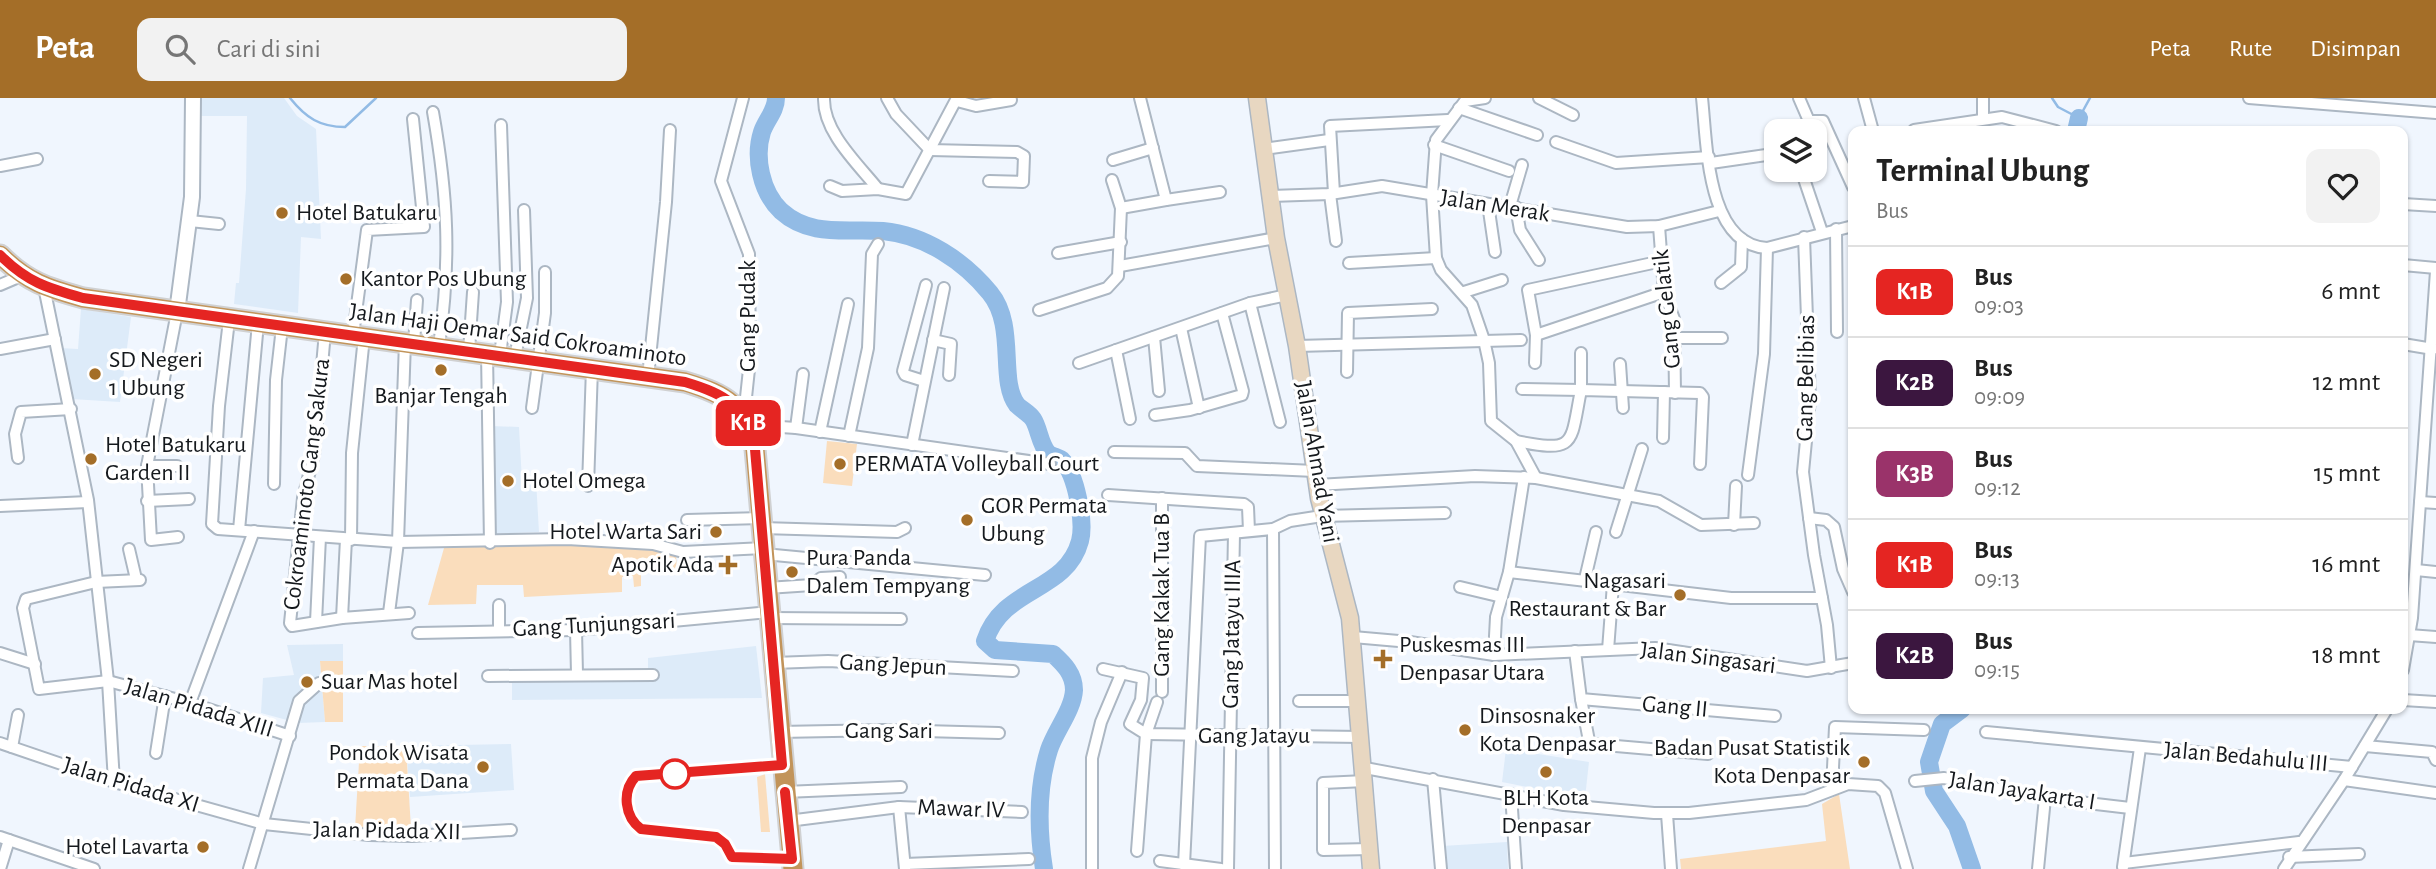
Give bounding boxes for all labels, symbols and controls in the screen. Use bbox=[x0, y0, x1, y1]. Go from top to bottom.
search box bbox=[137, 18, 627, 81]
icon: search bbox=[161, 30, 199, 68]
text: Peta bbox=[35, 32, 95, 65]
text: Cari di sini bbox=[217, 36, 321, 62]
text: Peta bbox=[2150, 37, 2191, 61]
text: Rute bbox=[2229, 37, 2272, 61]
text: Disimpan bbox=[2310, 37, 2401, 61]
map controls bbox=[1764, 119, 1827, 182]
button: layers bbox=[1764, 119, 1827, 182]
button: heart bbox=[2306, 149, 2380, 223]
text: Terminal Ubung bbox=[1876, 155, 2089, 188]
street label: Jalan Merak bbox=[1439, 186, 1551, 226]
text: Bus bbox=[1876, 200, 1909, 223]
place label: Hotel Batukaru bbox=[296, 201, 437, 225]
marker: Hotel Batukaru bbox=[274, 205, 290, 221]
street label: Gang Gelatik bbox=[1649, 248, 1685, 370]
street label: Gang Pudak bbox=[736, 260, 760, 372]
text: Bus bbox=[1974, 264, 2013, 290]
place label: Kantor Pos Ubung bbox=[360, 267, 527, 291]
marker: Kantor Pos Ubung bbox=[338, 271, 354, 287]
text: 6 mnt bbox=[2321, 278, 2380, 304]
text: K1B bbox=[1896, 280, 1933, 304]
text: 09:03 bbox=[1974, 295, 2024, 318]
street label: Jalan Haji Oemar Said Cokroaminoto bbox=[348, 299, 688, 371]
street label: Gang Belibias bbox=[1793, 314, 1819, 442]
place label: SD Negeri 1 Ubung bbox=[109, 348, 203, 400]
text: Bus bbox=[1974, 355, 2013, 381]
street label: Cokroaminoto Gang Sakura bbox=[280, 357, 334, 611]
marker: Banjar Tengah bbox=[433, 362, 449, 378]
marker: SD Negeri 1 Ubung bbox=[87, 366, 103, 382]
text: 12 mnt bbox=[2313, 369, 2380, 395]
text: K2B bbox=[1895, 371, 1934, 395]
street label: Jalan Ahmad Yani bbox=[1291, 379, 1343, 545]
place label: Banjar Tengah bbox=[374, 384, 508, 408]
text: 09:09 bbox=[1974, 386, 2025, 409]
line badge: K1B bbox=[708, 400, 788, 446]
text: K1B bbox=[730, 411, 766, 435]
place label: Hotel Batukaru Garden II bbox=[105, 433, 246, 485]
text: Bus bbox=[1974, 446, 2013, 472]
marker: Hotel Batukaru Garden II bbox=[83, 451, 99, 467]
place label: PERMATA Volleyball Court bbox=[854, 452, 1099, 476]
marker: PERMATA Volleyball Court bbox=[832, 456, 848, 472]
text: 15 mnt bbox=[2314, 460, 2380, 486]
text: K3B bbox=[1895, 462, 1934, 486]
place label: Hotel Omega bbox=[522, 469, 646, 493]
marker: Hotel Omega bbox=[500, 473, 516, 489]
text: 09:12 bbox=[1974, 477, 2021, 500]
place label: GOR Permata Ubung bbox=[981, 494, 1107, 546]
marker: GOR Permata Ubung bbox=[959, 512, 975, 528]
street label: Gang Kakak Tua B bbox=[1150, 513, 1174, 677]
place label: Hotel Warta Sari bbox=[549, 520, 702, 544]
marker: Hotel Warta Sari bbox=[708, 524, 724, 540]
text: Bus bbox=[1974, 537, 2013, 563]
place label: Pura Panda Dalem Tempyang bbox=[806, 546, 970, 598]
text: 16 mnt bbox=[2312, 551, 2380, 577]
place label: Apotik Ada bbox=[611, 553, 714, 577]
text: K1B bbox=[1896, 553, 1933, 577]
marker: Apotik Ada bbox=[720, 557, 736, 573]
street label: Gang Jatayu IIIA bbox=[1219, 559, 1245, 709]
marker: Pura Panda Dalem Tempyang bbox=[784, 564, 800, 580]
text: 09:13 bbox=[1974, 568, 2020, 591]
place label: Nagasari Restaurant & Bar bbox=[1508, 569, 1666, 621]
marker: Nagasari Restaurant & Bar bbox=[1672, 587, 1688, 603]
street label: Gang Tunjungsari bbox=[512, 609, 676, 641]
text: Bus bbox=[1974, 628, 2013, 654]
place label: Puskesmas III Denpasar Utara bbox=[1399, 633, 1545, 685]
street label: Jalan Singasari bbox=[1639, 638, 1777, 678]
text: 18 mnt bbox=[2312, 642, 2380, 668]
text: K2B bbox=[1895, 644, 1934, 668]
marker: Puskesmas III Denpasar Utara bbox=[1373, 649, 1393, 669]
street label: Gang Jepun bbox=[839, 650, 947, 680]
text: 09:15 bbox=[1974, 659, 2020, 682]
place label: Suar Mas hotel bbox=[321, 670, 458, 694]
street label: Jalan Pidada XIII bbox=[122, 674, 276, 742]
marker: Suar Mas hotel bbox=[299, 674, 315, 690]
street label: Gang II bbox=[1641, 692, 1709, 722]
place label: Dinsosnaker Kota Denpasar bbox=[1479, 704, 1616, 756]
street label: Gang Sari bbox=[845, 719, 933, 743]
marker: Dinsosnaker Kota Denpasar bbox=[1457, 722, 1473, 738]
street label: Gang Jatayu bbox=[1198, 724, 1310, 748]
place label: Badan Pusat Statistik Kota Denpasar bbox=[1654, 736, 1850, 788]
street label: Jalan Bedahulu III bbox=[2163, 738, 2329, 776]
place label: Pondok Wisata Permata Dana bbox=[329, 741, 469, 793]
street label: Jalan Pidada XI bbox=[60, 753, 202, 817]
marker: Badan Pusat Statistik Kota Denpasar bbox=[1856, 754, 1872, 770]
marker: Pondok Wisata Permata Dana bbox=[475, 759, 491, 775]
unlabelled marker bbox=[660, 759, 690, 789]
marker: BLH Kota Denpasar bbox=[1538, 764, 1554, 780]
street label: Jalan Jayakarta I bbox=[1947, 768, 2097, 814]
place label: BLH Kota Denpasar bbox=[1501, 786, 1591, 838]
street label: Mawar IV bbox=[917, 795, 1006, 823]
street label: Jalan Pidada XII bbox=[313, 818, 461, 844]
place label: Hotel Lavarta bbox=[65, 835, 189, 859]
marker: Hotel Lavarta bbox=[195, 839, 211, 855]

